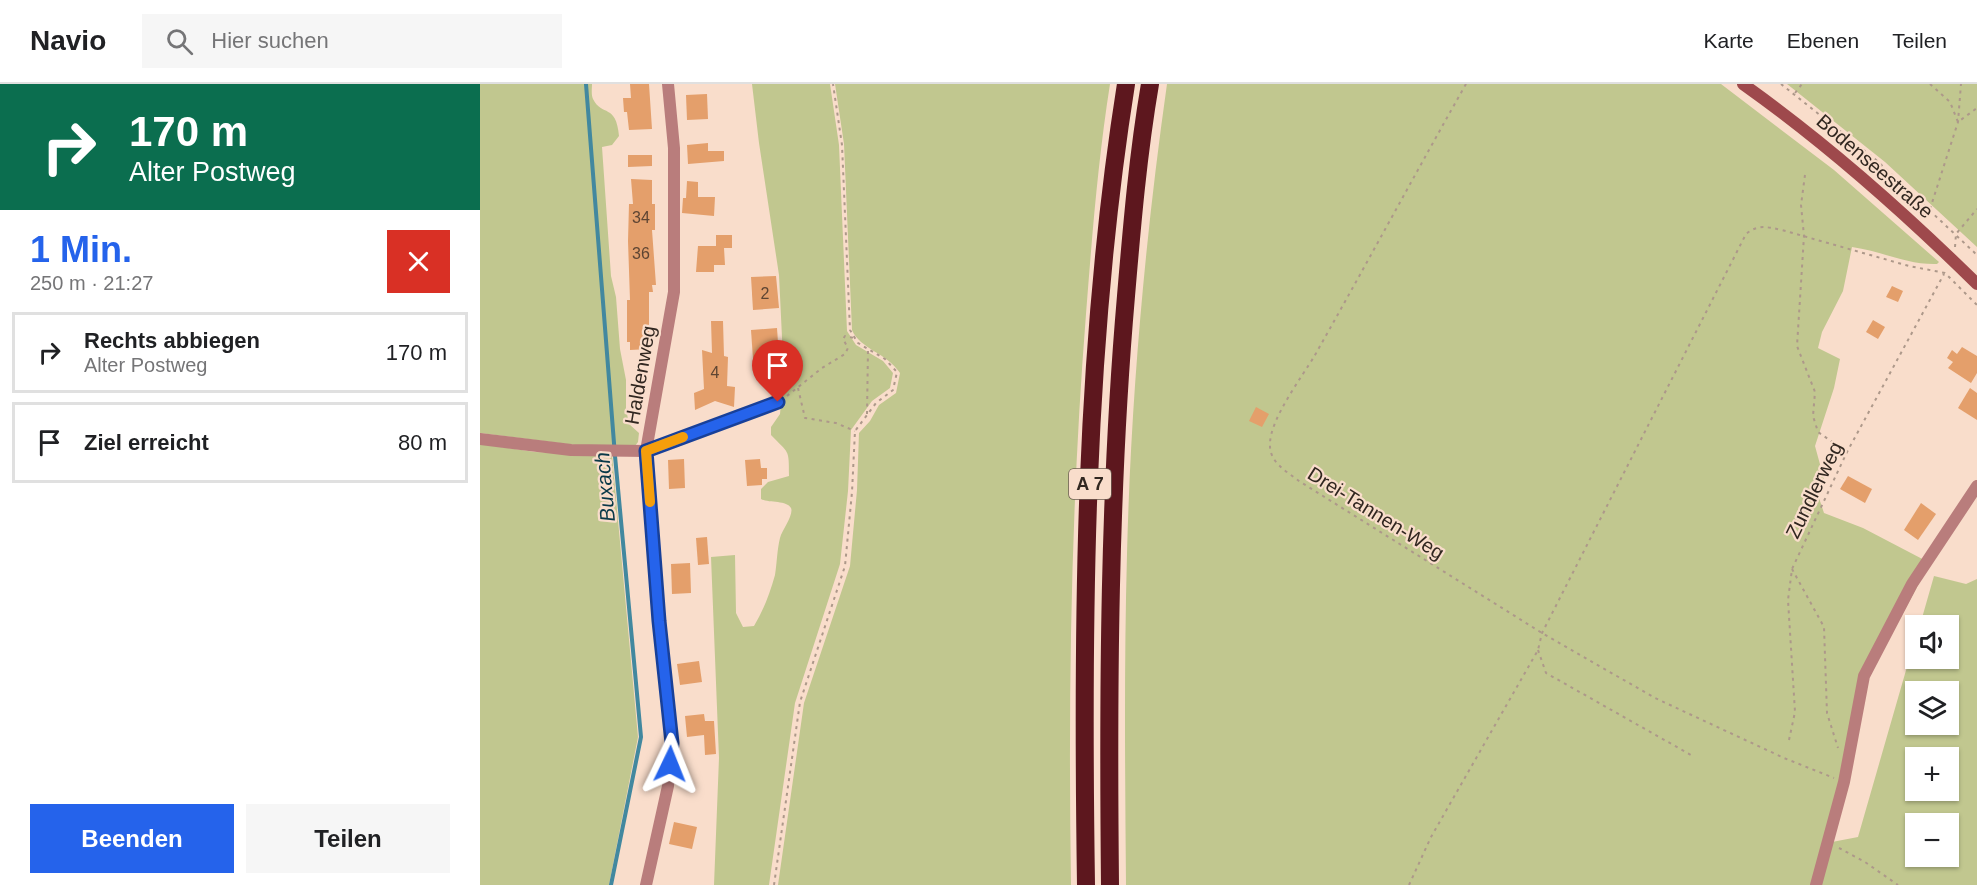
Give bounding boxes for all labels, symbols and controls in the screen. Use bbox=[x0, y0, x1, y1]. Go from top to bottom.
search box bbox=[142, 14, 562, 68]
text: Navio bbox=[30, 25, 106, 56]
icon: search bbox=[163, 25, 196, 58]
text: Hier suchen bbox=[211, 28, 329, 53]
text: Karte bbox=[1704, 29, 1754, 52]
text: Ebenen bbox=[1787, 29, 1859, 52]
text: Teilen bbox=[1892, 29, 1947, 52]
icon: right bbox=[30, 108, 108, 186]
text: 170 m bbox=[129, 108, 248, 155]
street label: Bodenseestraße bbox=[1812, 110, 1938, 222]
text: Alter Postweg bbox=[129, 157, 296, 187]
house number: 34 bbox=[632, 209, 650, 226]
text: 1 Min. bbox=[30, 229, 132, 270]
button: close bbox=[387, 230, 450, 293]
house number: 36 bbox=[632, 245, 650, 262]
text: 250 m · 21:27 bbox=[30, 272, 153, 294]
house number: 2 bbox=[761, 285, 770, 302]
street label: Haldenweg bbox=[620, 324, 660, 426]
text: Rechts abbiegen bbox=[84, 328, 260, 353]
icon: right bbox=[33, 336, 66, 369]
text: 170 m bbox=[386, 340, 447, 365]
pin bbox=[752, 340, 803, 402]
icon: arrive bbox=[761, 349, 794, 382]
text: Alter Postweg bbox=[84, 354, 207, 376]
house number: 4 bbox=[711, 364, 720, 381]
icon: arrive bbox=[33, 426, 66, 459]
text: Ziel erreicht bbox=[84, 430, 209, 455]
text: 80 m bbox=[398, 430, 447, 455]
street label: Zundlerweg bbox=[1781, 438, 1847, 542]
water label: Buxach bbox=[590, 451, 619, 523]
street label: Drei-Tannen-Weg bbox=[1304, 462, 1448, 564]
road number: A 7 bbox=[1069, 469, 1111, 499]
map controls bbox=[1905, 615, 1959, 867]
button: sound bbox=[1905, 615, 1959, 669]
button: layers bbox=[1905, 681, 1959, 735]
position arrow bbox=[638, 732, 702, 796]
button: + bbox=[1905, 747, 1959, 801]
button: Beenden bbox=[30, 804, 234, 873]
button: Teilen bbox=[246, 804, 450, 873]
button: − bbox=[1905, 813, 1959, 867]

